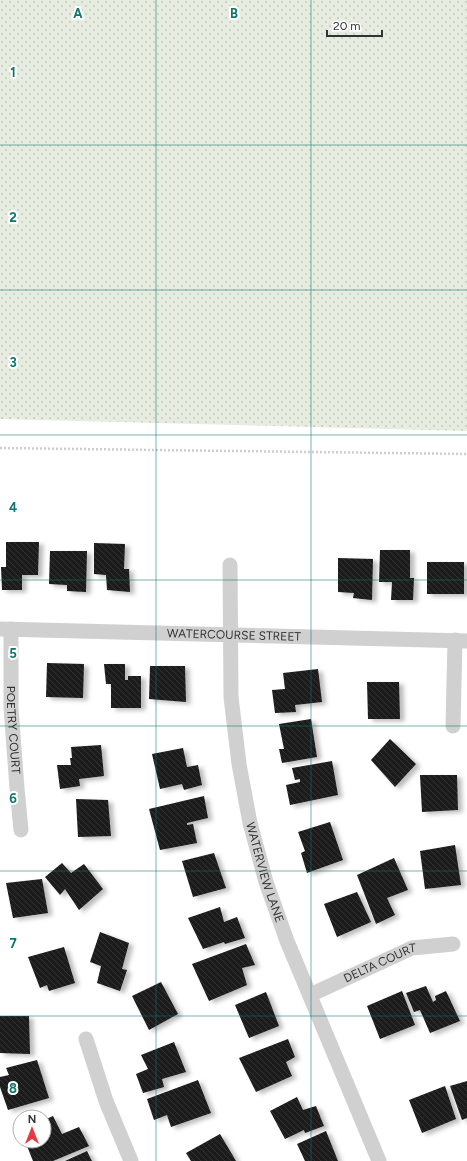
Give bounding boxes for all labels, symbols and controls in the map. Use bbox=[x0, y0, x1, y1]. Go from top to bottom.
text: A bbox=[73, 6, 83, 21]
text: B bbox=[230, 6, 238, 21]
scale bar bbox=[327, 12, 382, 38]
text: 20 m bbox=[333, 19, 361, 33]
text: 1 bbox=[10, 65, 16, 80]
text: 2 bbox=[9, 210, 17, 225]
text: 3 bbox=[9, 355, 17, 370]
text: 4 bbox=[9, 500, 17, 515]
street label: WATERCOURSE STREET bbox=[167, 626, 302, 644]
text: 5 bbox=[9, 646, 17, 661]
street label: POETRY COURT bbox=[4, 686, 23, 775]
text: 6 bbox=[9, 791, 17, 806]
street label: WATERVIEW LANE bbox=[243, 821, 287, 924]
text: 7 bbox=[9, 936, 17, 951]
street label: DELTA COURT bbox=[341, 941, 417, 985]
text: 8 bbox=[9, 1081, 17, 1096]
north arrow bbox=[12, 1109, 52, 1149]
text: N bbox=[28, 1113, 36, 1126]

